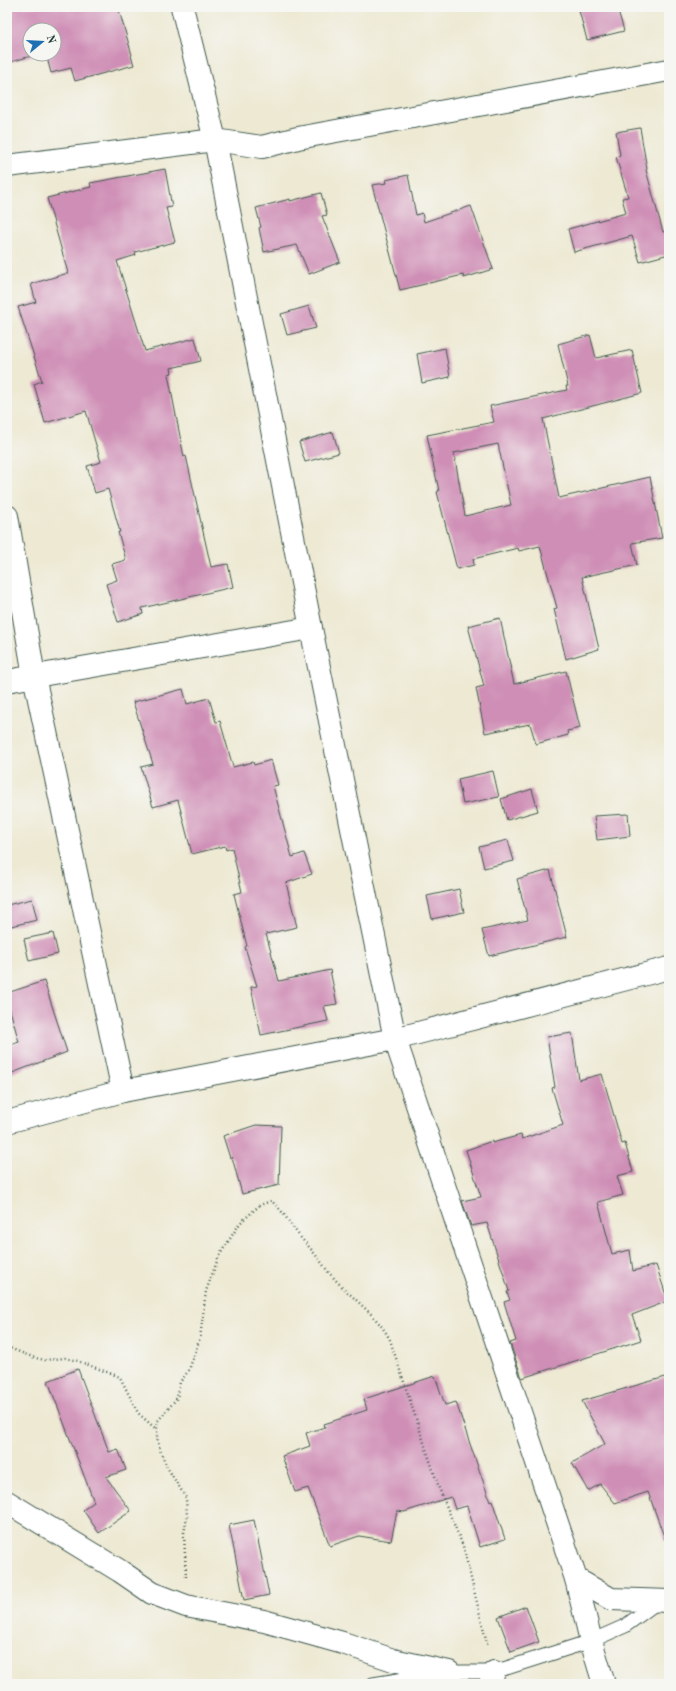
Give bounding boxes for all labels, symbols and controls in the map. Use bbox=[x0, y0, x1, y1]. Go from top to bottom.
north arrow bbox=[22, 22, 62, 62]
text: N bbox=[44, 34, 57, 46]

